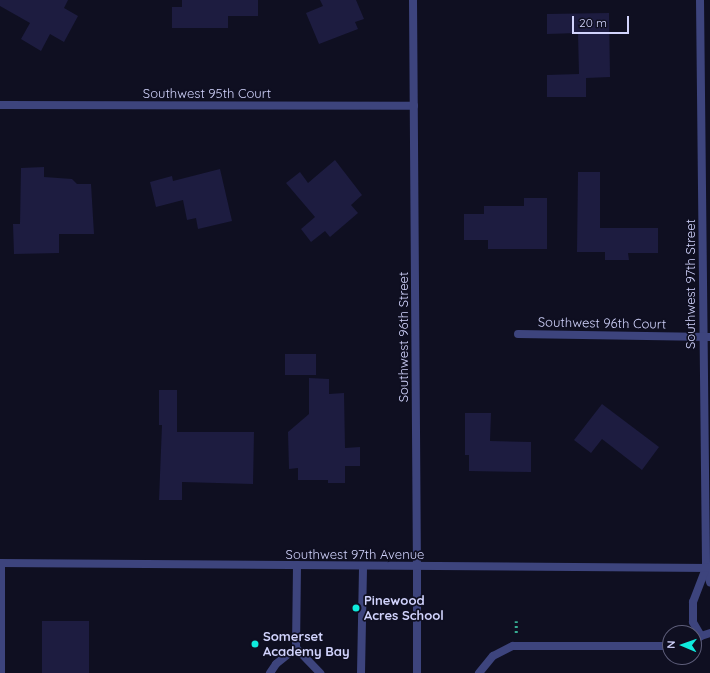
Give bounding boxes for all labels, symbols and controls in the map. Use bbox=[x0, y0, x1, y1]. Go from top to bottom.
scale bar bbox=[574, 8, 631, 34]
text: 20 m bbox=[579, 15, 607, 30]
street label: Southwest 95th Court bbox=[143, 85, 271, 101]
street label: Southwest 97th Street bbox=[682, 219, 698, 349]
street label: Southwest 96th Street bbox=[395, 272, 411, 402]
street label: Southwest 96th Court bbox=[538, 314, 666, 332]
street label: Southwest 97th Avenue bbox=[286, 546, 424, 562]
place label: Pinewood Acres School bbox=[364, 593, 444, 624]
marker: Pinewood Acres School bbox=[351, 603, 361, 613]
north arrow bbox=[662, 625, 702, 665]
place label: Somerset Academy Bay bbox=[263, 629, 350, 660]
marker: Somerset Academy Bay bbox=[250, 639, 260, 649]
text: N bbox=[664, 640, 678, 649]

